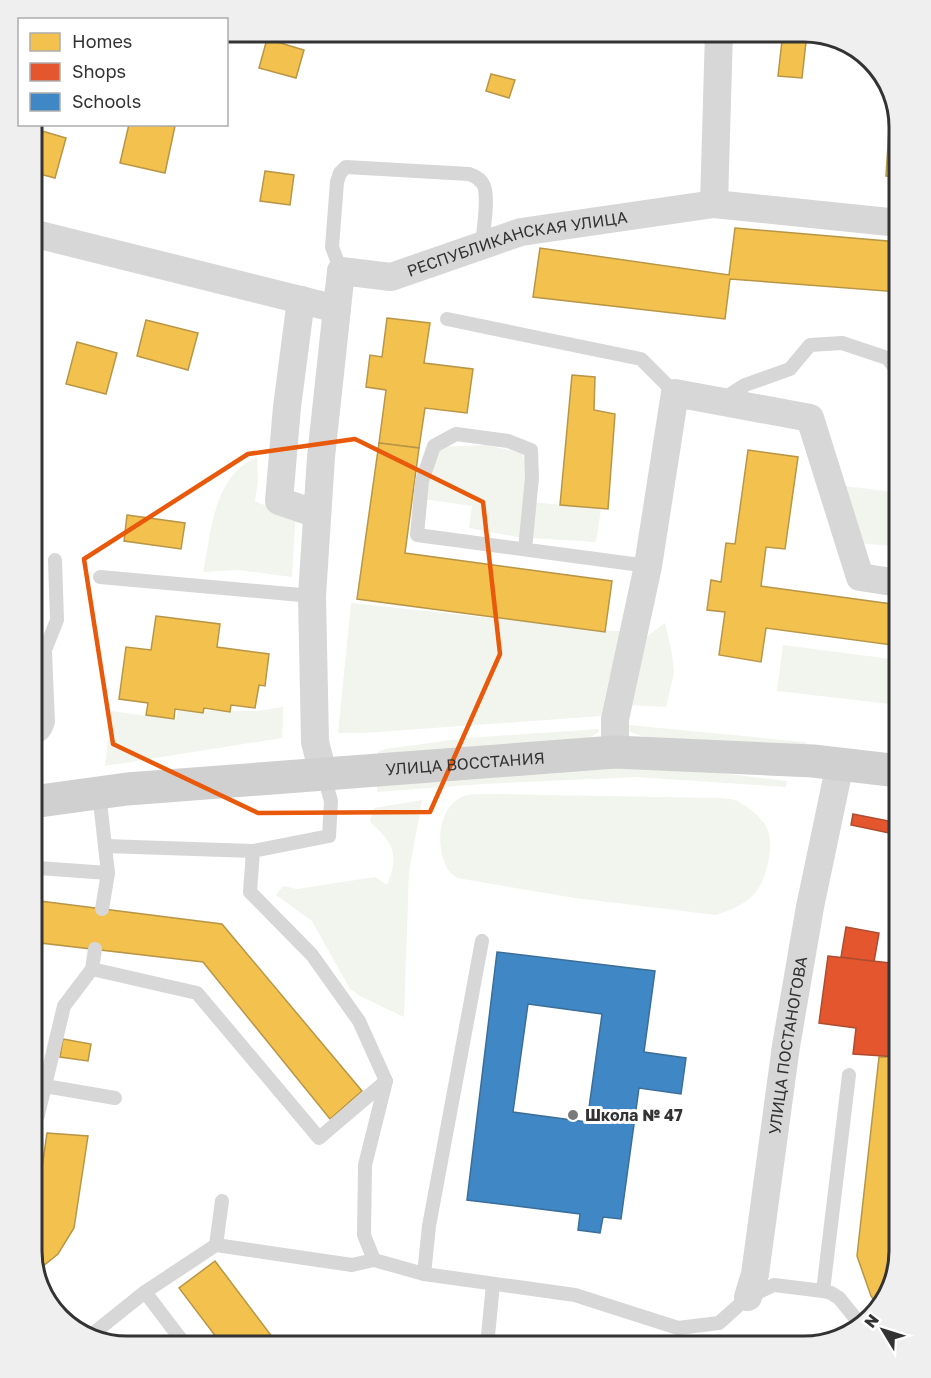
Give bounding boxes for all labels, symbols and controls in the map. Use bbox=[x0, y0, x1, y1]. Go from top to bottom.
legend bbox=[18, 18, 228, 126]
text: Homes bbox=[72, 30, 132, 52]
text: Shops bbox=[72, 60, 126, 82]
text: Schools bbox=[72, 90, 141, 112]
street label: РЕСПУБЛИКАНСКАЯ УЛИЦА bbox=[404, 207, 629, 281]
street label: УЛИЦА ВОССТАНИЯ bbox=[385, 747, 545, 779]
street label: УЛИЦА ПОСТАНОГОВА bbox=[764, 954, 811, 1136]
place label: Школа № 47 bbox=[585, 1105, 683, 1125]
marker: Школа № 47 bbox=[566, 1108, 580, 1122]
north arrow bbox=[853, 1300, 913, 1360]
text: N bbox=[860, 1310, 883, 1332]

